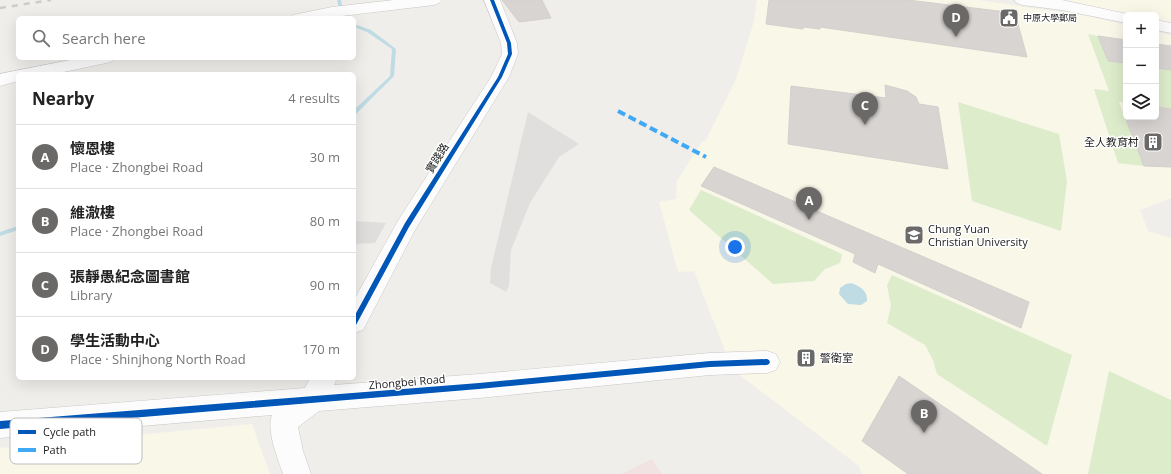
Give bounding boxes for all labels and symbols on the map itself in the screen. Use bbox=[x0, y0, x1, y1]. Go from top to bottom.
pin: D bbox=[943, 4, 969, 37]
public building icon: 中原大學郵局 bbox=[998, 7, 1020, 29]
place label: 中原大學郵局 bbox=[1023, 11, 1077, 24]
pin: C bbox=[852, 92, 878, 125]
building icon: 全人教育村 bbox=[1142, 131, 1164, 153]
place label: 全人教育村 bbox=[1084, 134, 1139, 149]
street label: 實踐路 bbox=[421, 140, 452, 176]
pin: A bbox=[796, 187, 822, 220]
place label: Chung Yuan Christian University bbox=[928, 221, 1028, 249]
school or university icon: Chung Yuan Christian University bbox=[903, 224, 925, 246]
your location bbox=[725, 237, 745, 257]
building icon: 警衛室 bbox=[795, 347, 817, 369]
place label: 警衛室 bbox=[820, 350, 853, 365]
street label: Zhongbei Road bbox=[368, 371, 446, 392]
pin: B bbox=[911, 400, 937, 433]
legend bbox=[10, 418, 142, 464]
text: Cycle path bbox=[43, 424, 96, 439]
text: Path bbox=[43, 442, 66, 457]

